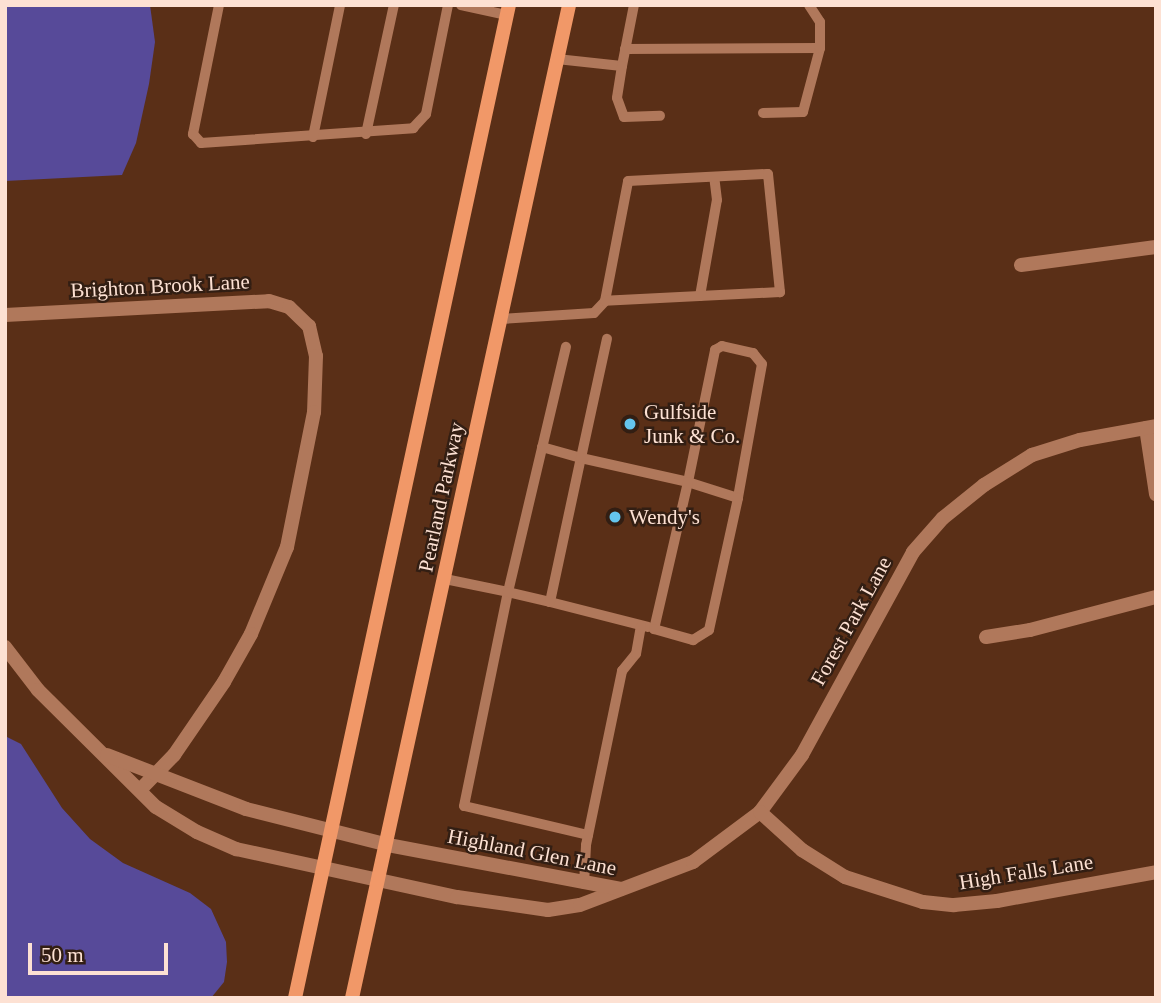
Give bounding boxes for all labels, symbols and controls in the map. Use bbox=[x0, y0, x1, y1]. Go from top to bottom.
street label: Brighton Brook Lane bbox=[70, 269, 250, 303]
place label: Gulfside Junk & Co. bbox=[644, 399, 740, 449]
marker: Gulfside Junk & Co. bbox=[622, 416, 638, 432]
street label: Pearland Parkway bbox=[413, 420, 469, 574]
place label: Wendy's bbox=[629, 504, 700, 530]
marker: Wendy's bbox=[607, 509, 623, 525]
street label: Forest Park Lane bbox=[805, 552, 897, 690]
street label: Highland Glen Lane bbox=[445, 823, 619, 881]
street label: High Falls Lane bbox=[957, 849, 1095, 895]
scale bar bbox=[32, 930, 172, 974]
text: 50 m bbox=[41, 943, 84, 967]

